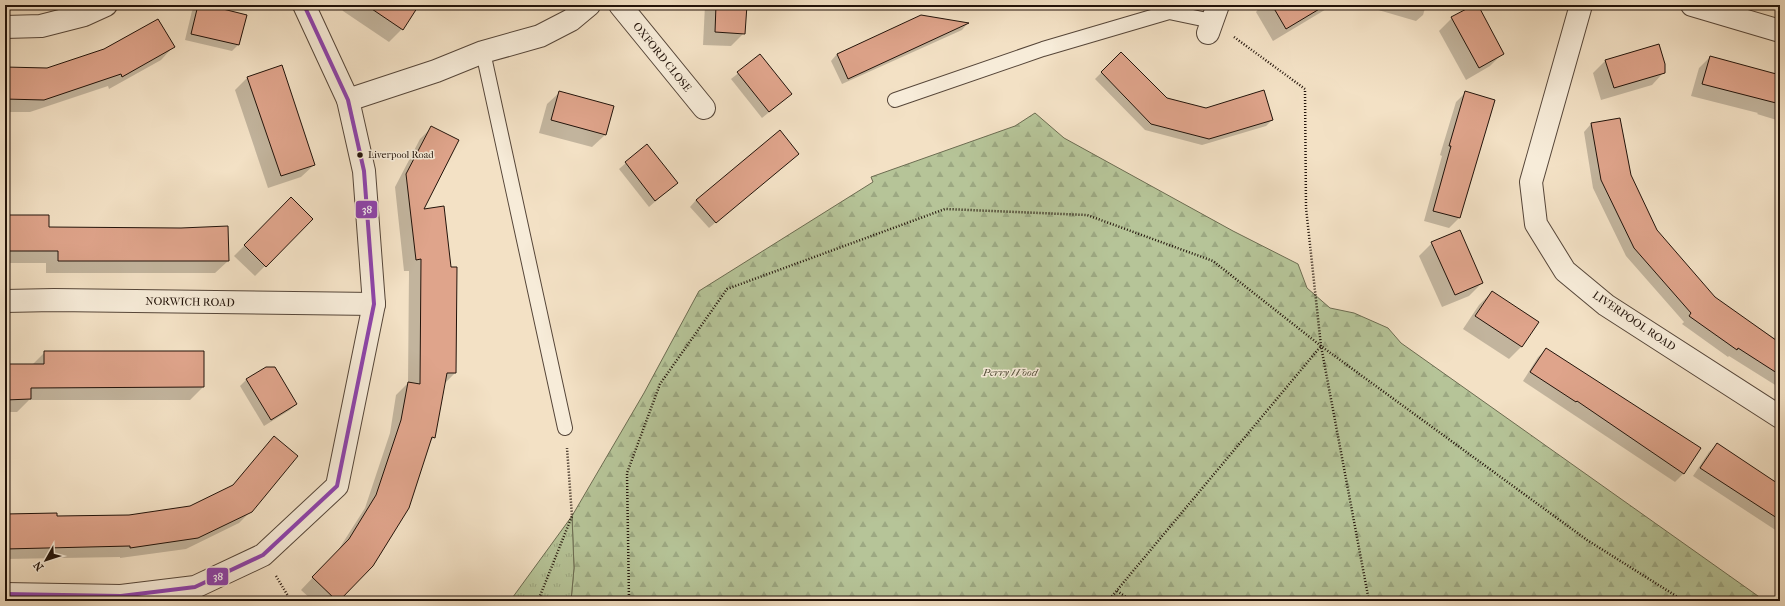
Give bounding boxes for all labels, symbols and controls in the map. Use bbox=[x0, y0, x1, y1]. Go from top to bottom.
street label: OXFORD CLOSE bbox=[630, 20, 694, 94]
place label: Liverpool Road bbox=[368, 149, 434, 161]
marker: Liverpool Road bbox=[355, 150, 365, 160]
line badge: 38 bbox=[355, 200, 378, 219]
text: 38 bbox=[362, 203, 372, 216]
street label: LIVERPOOL ROAD bbox=[1590, 288, 1678, 354]
street label: NORWICH ROAD bbox=[145, 295, 235, 309]
park label: Perry Wood bbox=[982, 366, 1039, 379]
north arrow bbox=[26, 540, 66, 580]
text: N bbox=[31, 558, 46, 573]
line badge: 38 bbox=[206, 567, 229, 586]
text: 38 bbox=[213, 570, 223, 583]

